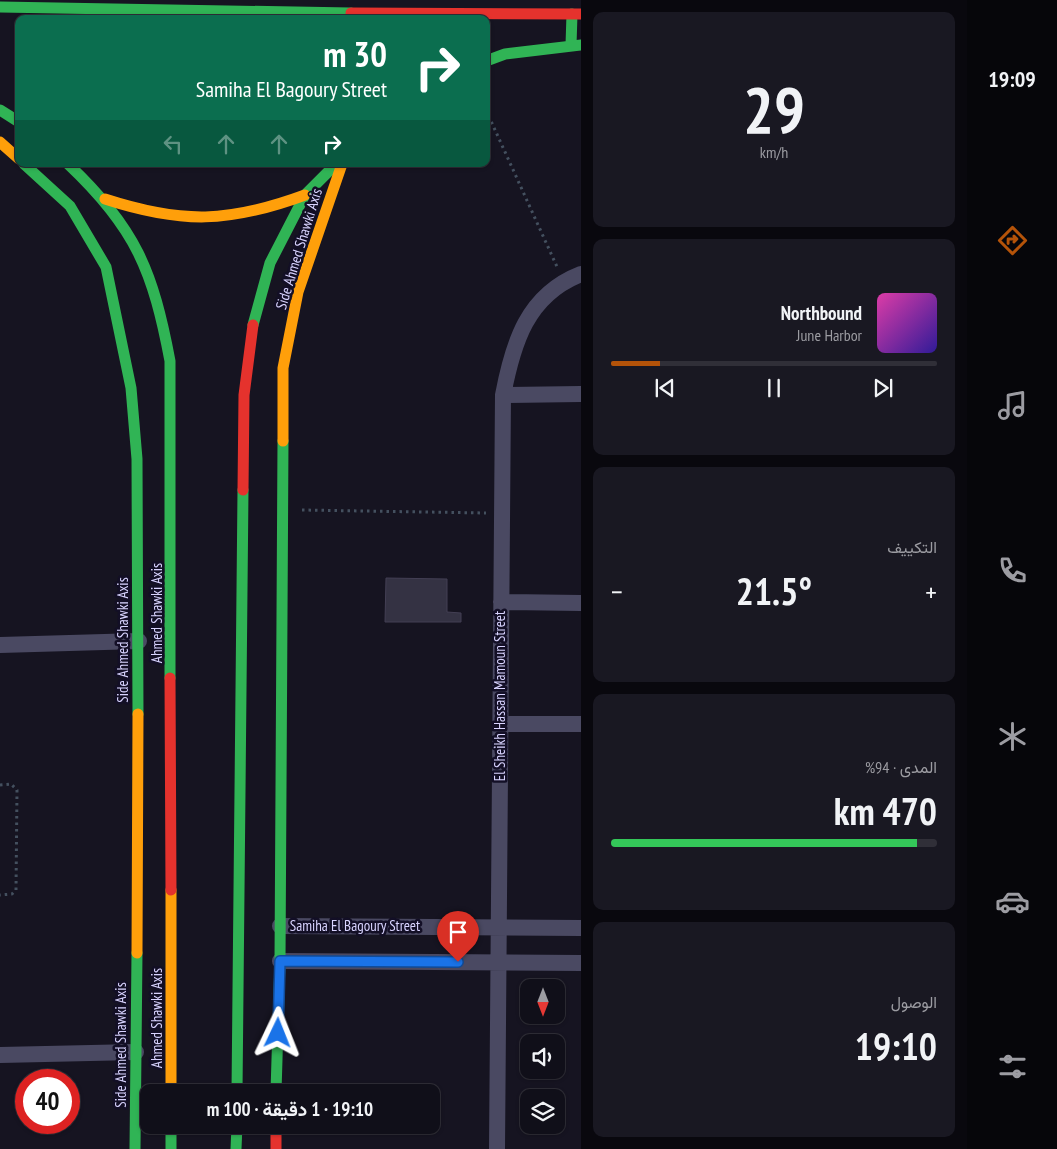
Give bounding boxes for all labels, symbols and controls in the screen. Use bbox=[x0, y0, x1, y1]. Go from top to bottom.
text: 30 m bbox=[323, 31, 387, 77]
icon: right bbox=[405, 35, 470, 100]
text: 19:09 bbox=[988, 65, 1036, 93]
text: 29 bbox=[743, 67, 805, 151]
text: Samiha El Bagoury Street bbox=[196, 75, 387, 103]
icon: left bbox=[159, 130, 187, 158]
icon: ahead bbox=[212, 130, 240, 158]
icon: ahead bbox=[265, 130, 293, 158]
icon: right bbox=[318, 130, 346, 158]
text: km/h bbox=[760, 142, 788, 162]
street label: Side Ahmed Shawki Axis bbox=[271, 186, 326, 312]
icon: directions bbox=[995, 223, 1030, 258]
text: Northbound bbox=[781, 301, 862, 325]
text: June Harbor bbox=[797, 325, 862, 345]
icon: previous bbox=[651, 374, 679, 402]
icon: pause bbox=[760, 374, 788, 402]
icon: next bbox=[869, 374, 897, 402]
icon: music bbox=[995, 388, 1030, 423]
text: التكييف bbox=[887, 537, 937, 557]
icon: phone bbox=[995, 553, 1030, 588]
street label: Ahmed Shawki Axis bbox=[147, 563, 166, 663]
text: 21.5° bbox=[736, 566, 812, 615]
text: − bbox=[611, 573, 623, 610]
text: + bbox=[925, 573, 937, 610]
street label: Side Ahmed Shawki Axis bbox=[113, 577, 132, 703]
street label: El Sheikh Hassan Mamoun Street bbox=[490, 611, 509, 781]
icon: climate bbox=[995, 719, 1030, 754]
text: المدى · 94% bbox=[865, 757, 937, 777]
text: 470 km bbox=[834, 786, 937, 835]
icon: car bbox=[995, 884, 1030, 919]
pin bbox=[437, 911, 479, 962]
street label: Samiha El Bagoury Street bbox=[290, 916, 420, 935]
icon: arrive bbox=[444, 918, 472, 946]
street label: Ahmed Shawki Axis bbox=[147, 968, 166, 1068]
north arrow bbox=[520, 979, 565, 1024]
map controls bbox=[520, 979, 565, 1134]
street label: Side Ahmed Shawki Axis bbox=[111, 982, 130, 1108]
text: الوصول bbox=[891, 992, 937, 1012]
position arrow bbox=[251, 1006, 303, 1058]
text: 19:10 bbox=[855, 1021, 937, 1070]
button: sound bbox=[520, 1034, 565, 1079]
icon: filters bbox=[995, 1049, 1030, 1084]
speed limit sign: 40 bbox=[15, 1069, 80, 1134]
button: layers bbox=[520, 1089, 565, 1134]
text: 19:10 · 1 دقيقة · 100 m bbox=[207, 1097, 373, 1121]

